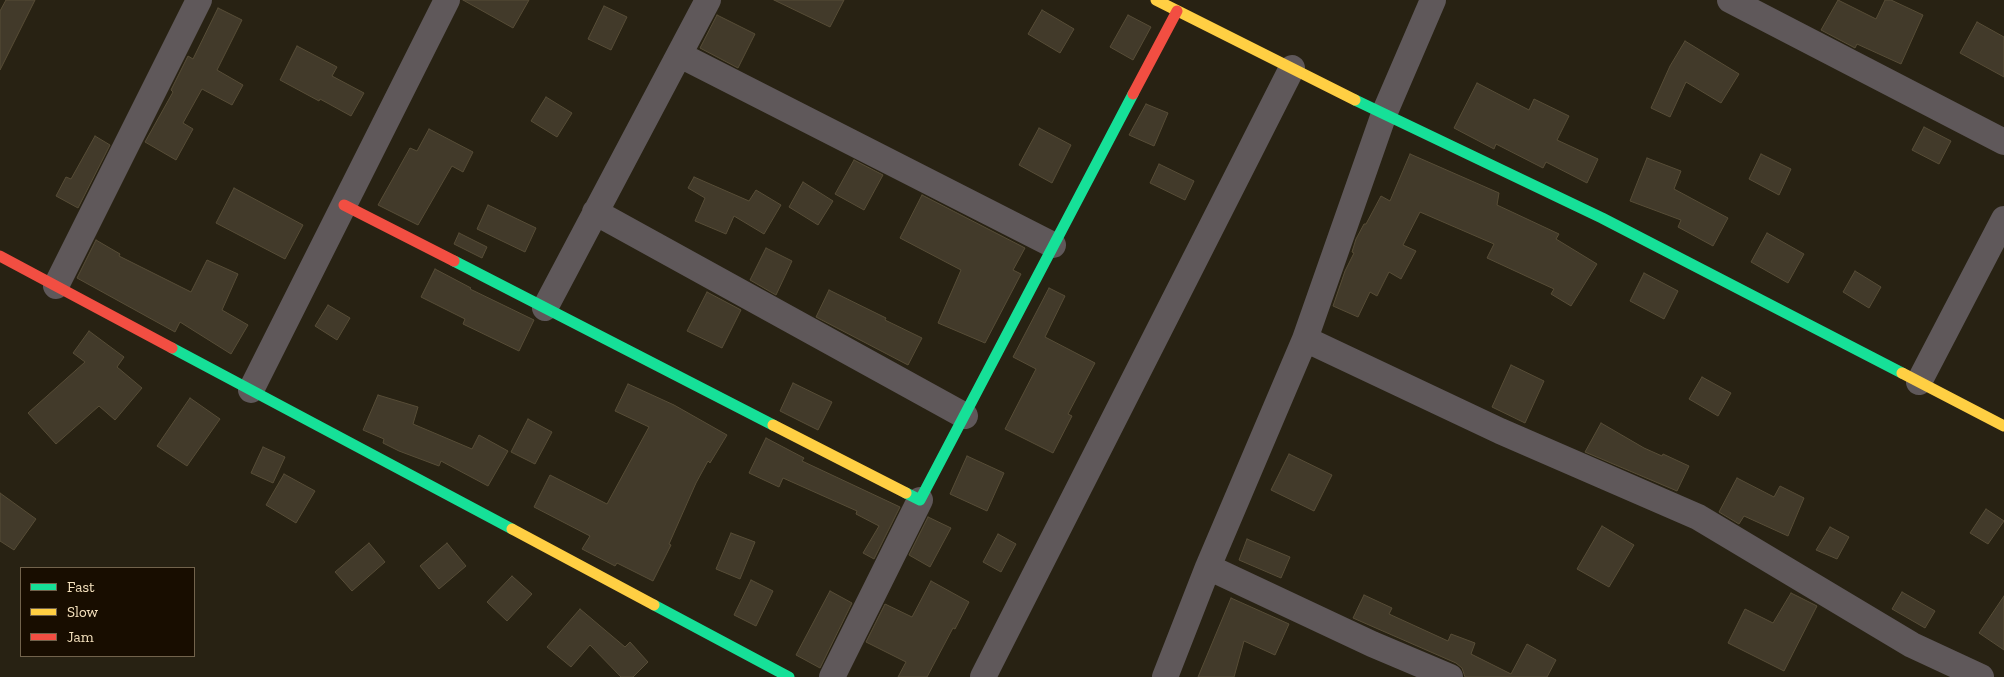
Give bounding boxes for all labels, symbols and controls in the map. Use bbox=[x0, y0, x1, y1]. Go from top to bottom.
legend bbox=[20, 567, 195, 657]
text: Fast bbox=[67, 578, 95, 596]
text: Slow bbox=[67, 603, 98, 621]
text: Jam bbox=[67, 628, 94, 646]

